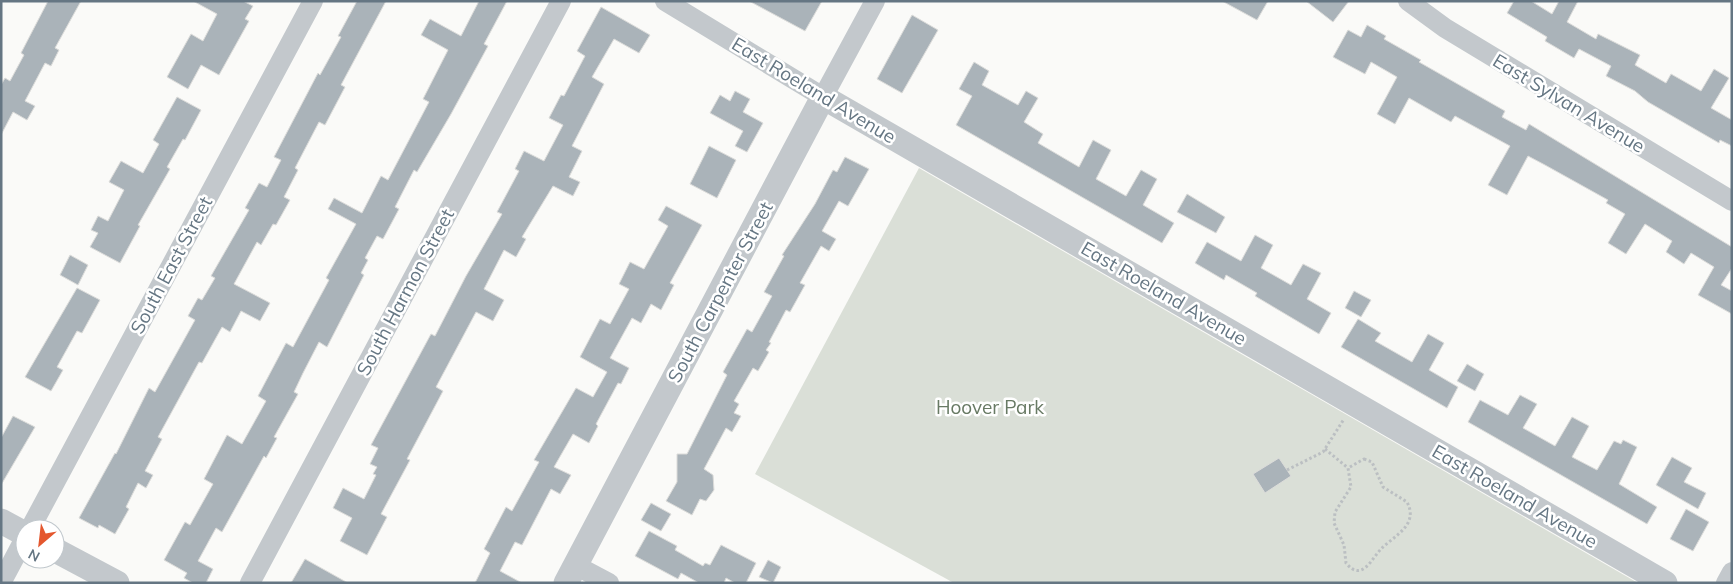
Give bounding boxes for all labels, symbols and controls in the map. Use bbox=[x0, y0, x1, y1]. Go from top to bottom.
street label: East Roeland Avenue bbox=[728, 32, 900, 148]
street label: East Sylvan Avenue bbox=[1489, 48, 1649, 158]
street label: South East Street bbox=[125, 192, 218, 338]
street label: South Carpenter Street bbox=[662, 197, 778, 387]
street label: South Harmon Street bbox=[351, 204, 459, 379]
street label: East Roeland Avenue bbox=[1077, 236, 1251, 350]
park label: Hoover Park bbox=[936, 395, 1044, 419]
street label: East Roeland Avenue bbox=[1428, 439, 1602, 553]
north arrow bbox=[15, 519, 65, 569]
text: N bbox=[25, 545, 43, 566]

